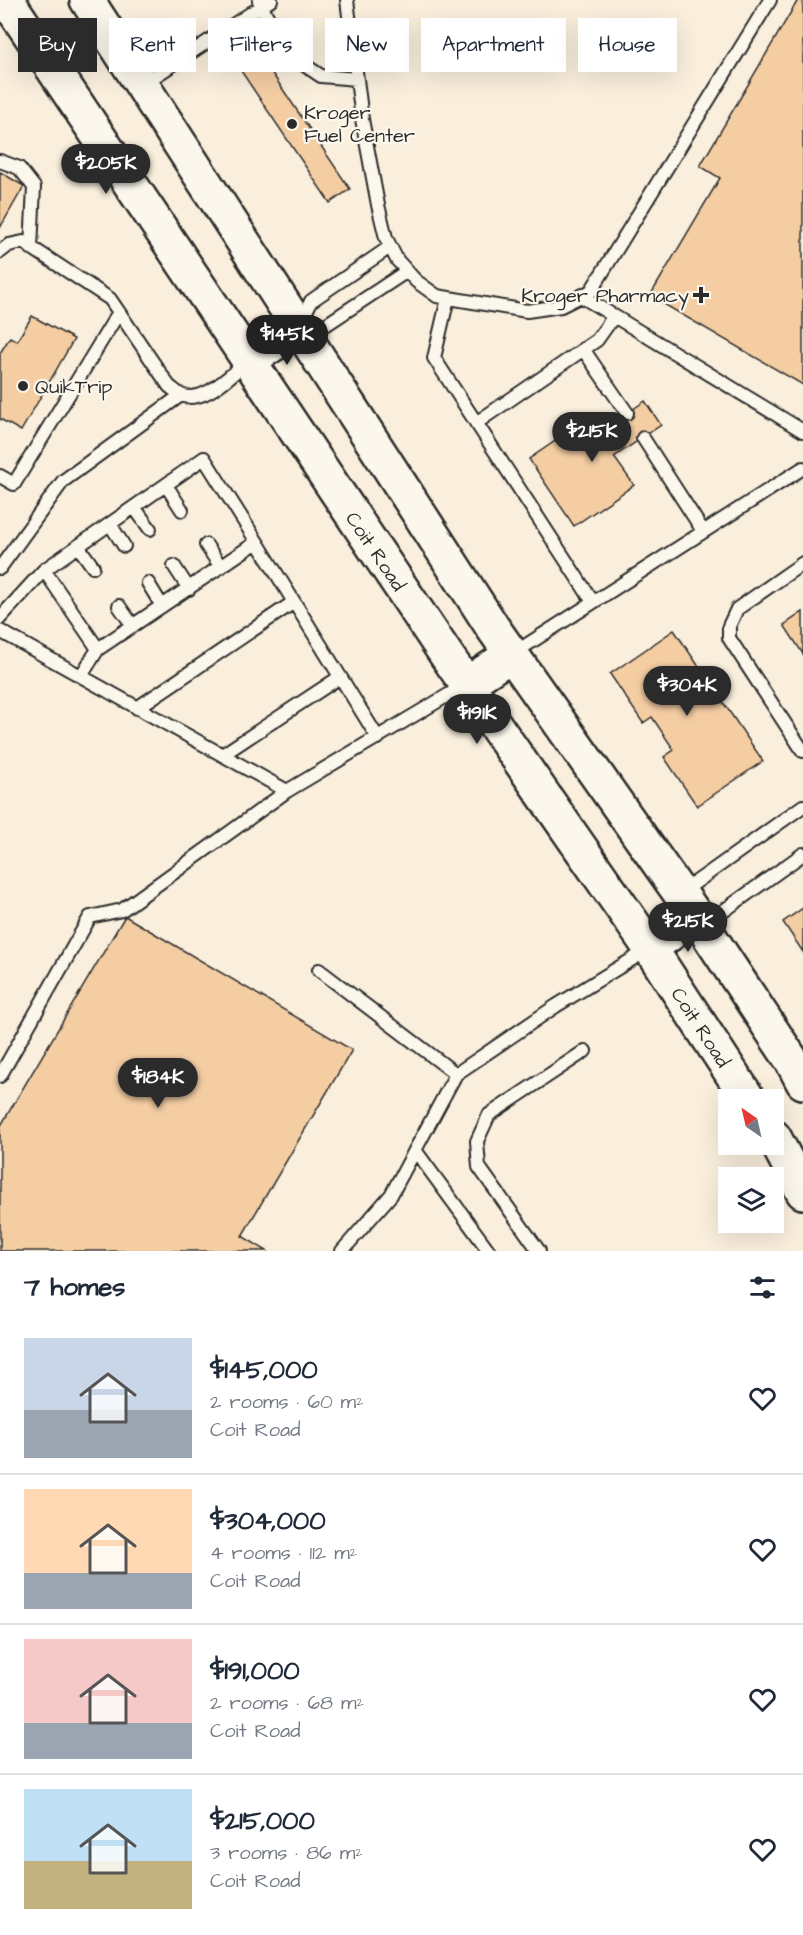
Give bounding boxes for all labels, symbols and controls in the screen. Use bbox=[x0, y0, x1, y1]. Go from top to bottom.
chip: Buy bbox=[18, 18, 97, 72]
chip: Rent bbox=[109, 18, 196, 72]
chip: Filters bbox=[208, 18, 313, 72]
chip: New bbox=[325, 18, 409, 72]
chip: Apartment bbox=[421, 18, 566, 72]
chip: House bbox=[578, 18, 677, 72]
place label: Kroger Fuel Center bbox=[304, 99, 415, 150]
marker: Kroger Fuel Center bbox=[285, 117, 299, 131]
pin: $205K bbox=[64, 144, 148, 195]
text: $205K bbox=[75, 149, 137, 177]
place label: Kroger Pharmacy bbox=[521, 282, 689, 311]
marker: Kroger Pharmacy bbox=[694, 288, 708, 302]
pin: $145K bbox=[245, 315, 329, 366]
text: $145K bbox=[260, 320, 314, 348]
place label: QuikTrip bbox=[35, 373, 112, 401]
marker: QuikTrip bbox=[16, 379, 30, 393]
pin: $215K bbox=[550, 412, 634, 463]
text: $215K bbox=[566, 417, 618, 445]
street label: Coit Road bbox=[338, 506, 412, 597]
pin: $304K bbox=[645, 666, 729, 717]
text: $304K bbox=[657, 671, 717, 699]
pin: $191K bbox=[435, 694, 519, 745]
text: $191K bbox=[457, 699, 497, 727]
pin: $215K bbox=[646, 902, 730, 953]
text: $215K bbox=[662, 907, 714, 935]
street label: Coit Road bbox=[664, 982, 737, 1073]
pin: $184K bbox=[116, 1058, 200, 1109]
text: $184K bbox=[132, 1063, 184, 1091]
north arrow bbox=[718, 1089, 784, 1155]
map controls bbox=[718, 1089, 784, 1233]
button: layers bbox=[718, 1167, 784, 1233]
text: 7 homes bbox=[24, 1269, 125, 1305]
icon: filters bbox=[746, 1271, 779, 1304]
text: $145,000 bbox=[210, 1352, 318, 1388]
icon: home bbox=[72, 1362, 144, 1434]
icon: heart bbox=[746, 1382, 779, 1415]
text: 2 rooms · 60 m² bbox=[210, 1388, 364, 1416]
text: Coit Road bbox=[210, 1416, 300, 1444]
text: $304,000 bbox=[210, 1503, 326, 1539]
icon: home bbox=[72, 1513, 144, 1585]
icon: heart bbox=[746, 1533, 779, 1566]
text: 4 rooms · 112 m² bbox=[210, 1539, 357, 1567]
text: Coit Road bbox=[210, 1567, 300, 1595]
text: $191,000 bbox=[210, 1653, 300, 1689]
icon: home bbox=[72, 1663, 144, 1735]
icon: heart bbox=[746, 1683, 779, 1716]
text: 2 rooms · 68 m² bbox=[210, 1689, 364, 1717]
text: Coit Road bbox=[210, 1717, 300, 1745]
text: $215,000 bbox=[210, 1803, 315, 1839]
icon: home bbox=[72, 1813, 144, 1885]
icon: heart bbox=[746, 1833, 779, 1866]
text: 3 rooms · 86 m² bbox=[210, 1839, 363, 1867]
text: Coit Road bbox=[210, 1867, 300, 1895]

